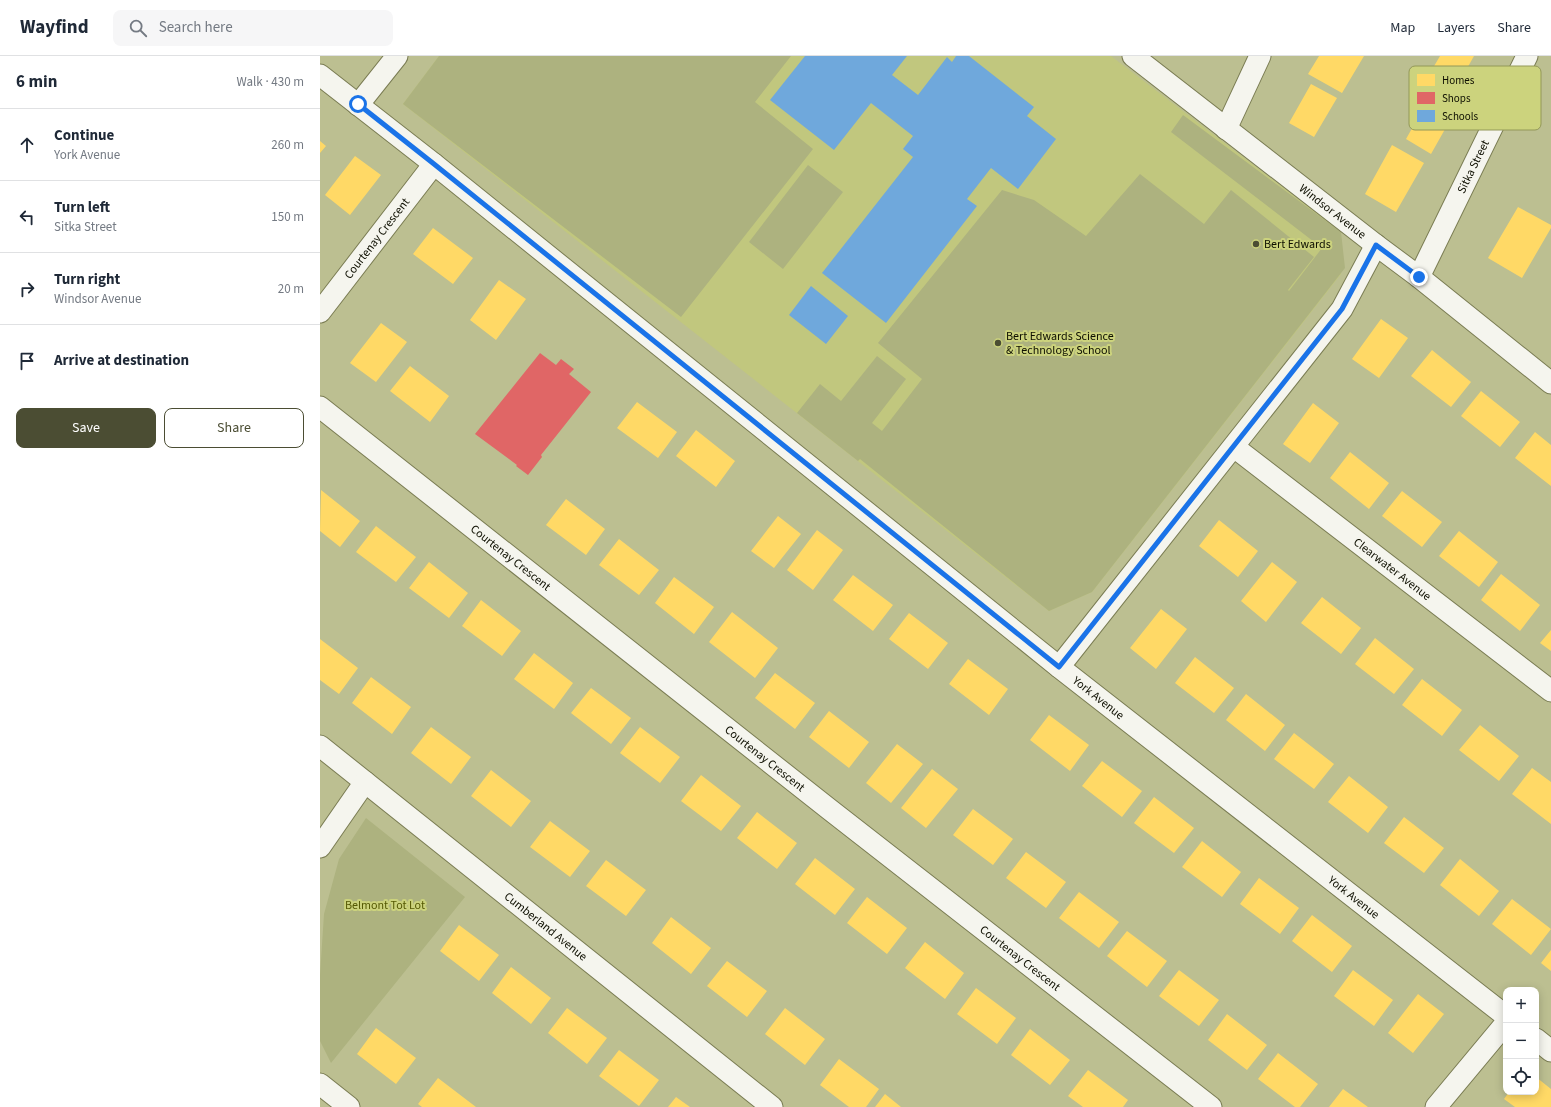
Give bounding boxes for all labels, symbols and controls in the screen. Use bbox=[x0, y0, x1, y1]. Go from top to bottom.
search box bbox=[113, 10, 393, 46]
text: Wayfind bbox=[20, 14, 89, 41]
icon: search bbox=[127, 17, 149, 39]
text: Search here bbox=[159, 17, 233, 38]
text: Map bbox=[1390, 18, 1415, 38]
text: Layers bbox=[1437, 18, 1475, 38]
text: Share bbox=[1497, 18, 1531, 38]
legend bbox=[1409, 66, 1541, 130]
text: 6 min bbox=[16, 70, 57, 94]
text: Walk · 430 m bbox=[236, 73, 304, 91]
text: Homes bbox=[1442, 73, 1475, 88]
text: Shops bbox=[1442, 91, 1471, 106]
route start bbox=[349, 95, 367, 113]
text: Schools bbox=[1442, 109, 1479, 124]
text: Continue bbox=[54, 125, 114, 146]
icon: ahead bbox=[16, 134, 38, 156]
text: 260 m bbox=[271, 136, 304, 154]
street label: Sitka Street bbox=[1453, 137, 1494, 196]
text: York Avenue bbox=[54, 146, 120, 164]
street label: Windsor Avenue bbox=[1295, 180, 1370, 243]
street label: Courtenay Crescent bbox=[340, 195, 414, 283]
text: Turn left bbox=[54, 197, 110, 218]
icon: left bbox=[16, 206, 38, 228]
text: 150 m bbox=[271, 208, 304, 226]
text: Sitka Street bbox=[54, 218, 117, 236]
place label: Bert Edwards bbox=[1264, 236, 1331, 253]
marker: Bert Edwards bbox=[1251, 239, 1261, 249]
route end bbox=[1410, 268, 1428, 286]
text: Turn right bbox=[54, 269, 120, 290]
icon: right bbox=[16, 278, 38, 300]
text: 20 m bbox=[278, 280, 304, 298]
text: Windsor Avenue bbox=[54, 290, 141, 308]
place label: Bert Edwards Science & Technology School bbox=[1006, 328, 1114, 359]
marker: Bert Edwards Science & Technology School bbox=[993, 338, 1003, 348]
icon: arrive bbox=[16, 350, 38, 372]
text: Arrive at destination bbox=[54, 350, 189, 371]
button: Save bbox=[16, 408, 156, 448]
button: Share bbox=[164, 408, 304, 448]
street label: Courtenay Crescent bbox=[467, 521, 554, 595]
street label: Clearwater Avenue bbox=[1350, 534, 1435, 605]
street label: York Avenue bbox=[1068, 672, 1128, 724]
street label: Courtenay Crescent bbox=[721, 722, 808, 796]
street label: York Avenue bbox=[1323, 871, 1383, 923]
street label: Cumberland Avenue bbox=[500, 888, 591, 965]
park label: Belmont Tot Lot bbox=[345, 897, 425, 914]
street label: Courtenay Crescent bbox=[976, 922, 1064, 995]
map controls bbox=[1503, 987, 1539, 1095]
button: + bbox=[1503, 987, 1539, 1023]
button: − bbox=[1503, 1023, 1539, 1059]
button: locate bbox=[1503, 1059, 1539, 1095]

